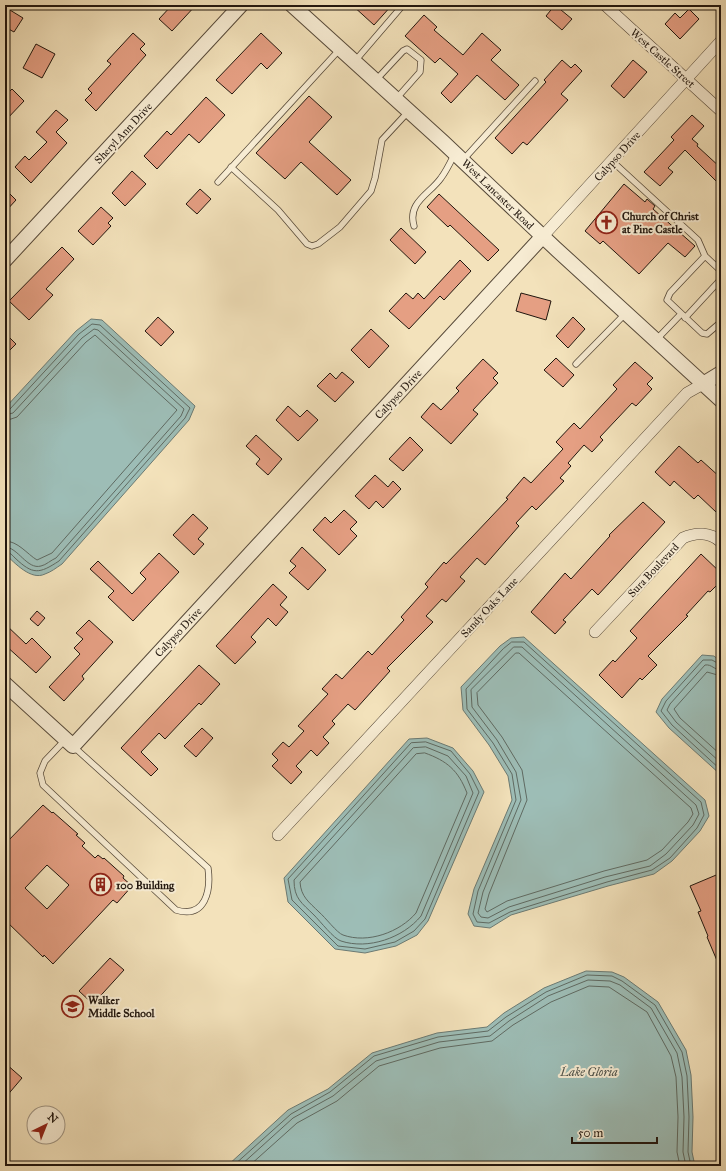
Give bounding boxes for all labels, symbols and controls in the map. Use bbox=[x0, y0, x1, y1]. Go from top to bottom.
street label: West Castle Street bbox=[628, 26, 698, 91]
street label: Sheryl Ann Drive bbox=[92, 100, 155, 167]
street label: Calypso Drive bbox=[591, 128, 644, 184]
street label: West Lancaster Road bbox=[459, 157, 537, 232]
church icon: Church of Christ at Pine Castle bbox=[593, 209, 619, 235]
place label: Church of Christ at Pine Castle bbox=[622, 210, 699, 236]
street label: Calypso Drive bbox=[372, 367, 425, 422]
street label: Sura Boulevard bbox=[625, 540, 682, 600]
street label: Sandy Oaks Lane bbox=[458, 574, 521, 640]
street label: Calypso Drive bbox=[152, 605, 205, 660]
building icon: 100 Building bbox=[87, 872, 113, 898]
place label: 100 Building bbox=[116, 879, 175, 892]
school or university icon: Walker Middle School bbox=[60, 993, 86, 1019]
place label: Walker Middle School bbox=[88, 994, 155, 1020]
water label: Lake Gloria bbox=[559, 1065, 618, 1079]
north arrow bbox=[26, 1105, 66, 1145]
text: N bbox=[45, 1110, 61, 1126]
scale bar bbox=[572, 1119, 657, 1145]
text: 50 m bbox=[578, 1126, 603, 1140]

